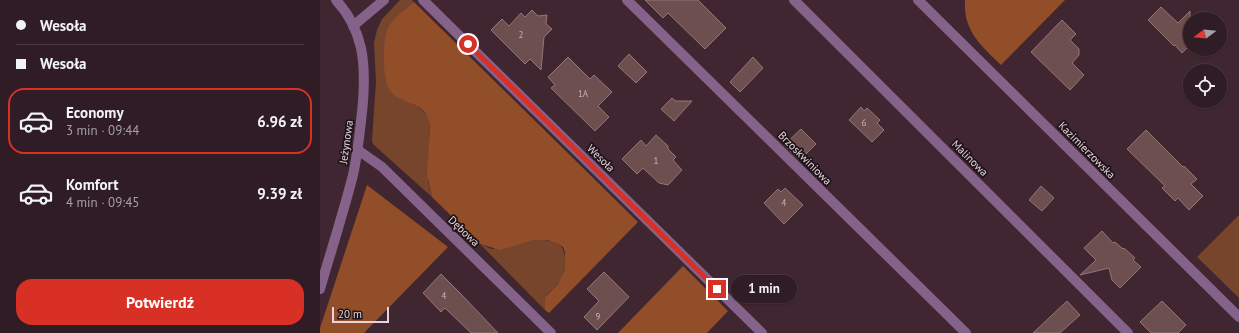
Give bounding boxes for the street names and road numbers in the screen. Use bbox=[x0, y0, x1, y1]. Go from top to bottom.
street label: Jeżynowa bbox=[336, 119, 356, 166]
street label: Kazimierzowska bbox=[1056, 119, 1118, 181]
street label: Brzoskwiniowa bbox=[775, 128, 835, 188]
street label: Malinowa bbox=[949, 137, 991, 179]
street label: Wesoła bbox=[584, 141, 618, 175]
street label: Dębowa bbox=[445, 213, 483, 249]

